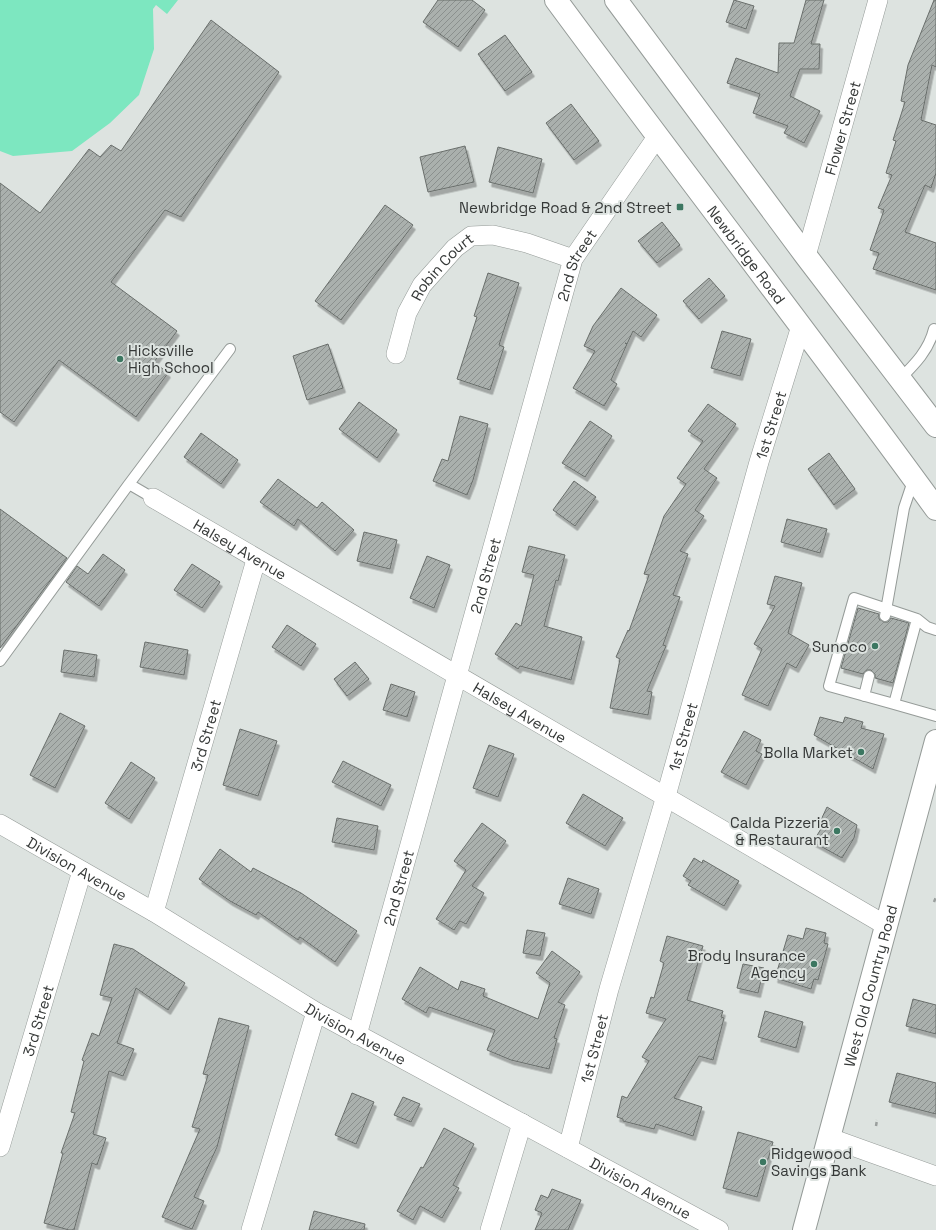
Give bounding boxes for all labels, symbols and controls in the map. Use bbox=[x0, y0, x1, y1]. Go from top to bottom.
street label: Flower Street bbox=[820, 79, 864, 177]
place label: Newbridge Road & 2nd Street bbox=[459, 198, 672, 217]
street label: Newbridge Road bbox=[703, 201, 790, 308]
marker: Newbridge Road & 2nd Street bbox=[675, 202, 685, 212]
street label: 2nd Street bbox=[552, 225, 600, 303]
street label: Robin Court bbox=[406, 228, 477, 304]
place label: Hicksville High School bbox=[128, 341, 214, 377]
marker: Hicksville High School bbox=[115, 354, 125, 364]
street label: 1st Street bbox=[751, 388, 790, 461]
street label: Halsey Avenue bbox=[190, 514, 290, 584]
street label: 2nd Street bbox=[465, 535, 505, 615]
place label: Sunoco bbox=[812, 637, 867, 656]
marker: Sunoco bbox=[870, 641, 880, 651]
street label: Halsey Avenue bbox=[470, 677, 570, 747]
street label: 3rd Street bbox=[186, 697, 225, 773]
street label: 1st Street bbox=[664, 700, 701, 773]
place label: Bolla Market bbox=[764, 743, 853, 762]
marker: Bolla Market bbox=[856, 747, 866, 757]
place label: Calda Pizzeria & Restaurant bbox=[730, 813, 829, 849]
marker: Calda Pizzeria & Restaurant bbox=[832, 826, 842, 836]
street label: Division Avenue bbox=[24, 832, 131, 904]
street label: 2nd Street bbox=[378, 848, 418, 928]
street label: West Old Country Road bbox=[839, 903, 901, 1069]
place label: Brody Insurance Agency bbox=[688, 946, 806, 982]
marker: Brody Insurance Agency bbox=[809, 959, 819, 969]
street label: 3rd Street bbox=[18, 982, 57, 1059]
street label: Division Avenue bbox=[302, 998, 410, 1069]
street label: 1st Street bbox=[576, 1012, 612, 1085]
place label: Ridgewood Savings Bank bbox=[771, 1144, 867, 1180]
street label: Division Avenue bbox=[587, 1153, 695, 1223]
marker: Ridgewood Savings Bank bbox=[758, 1157, 768, 1167]

